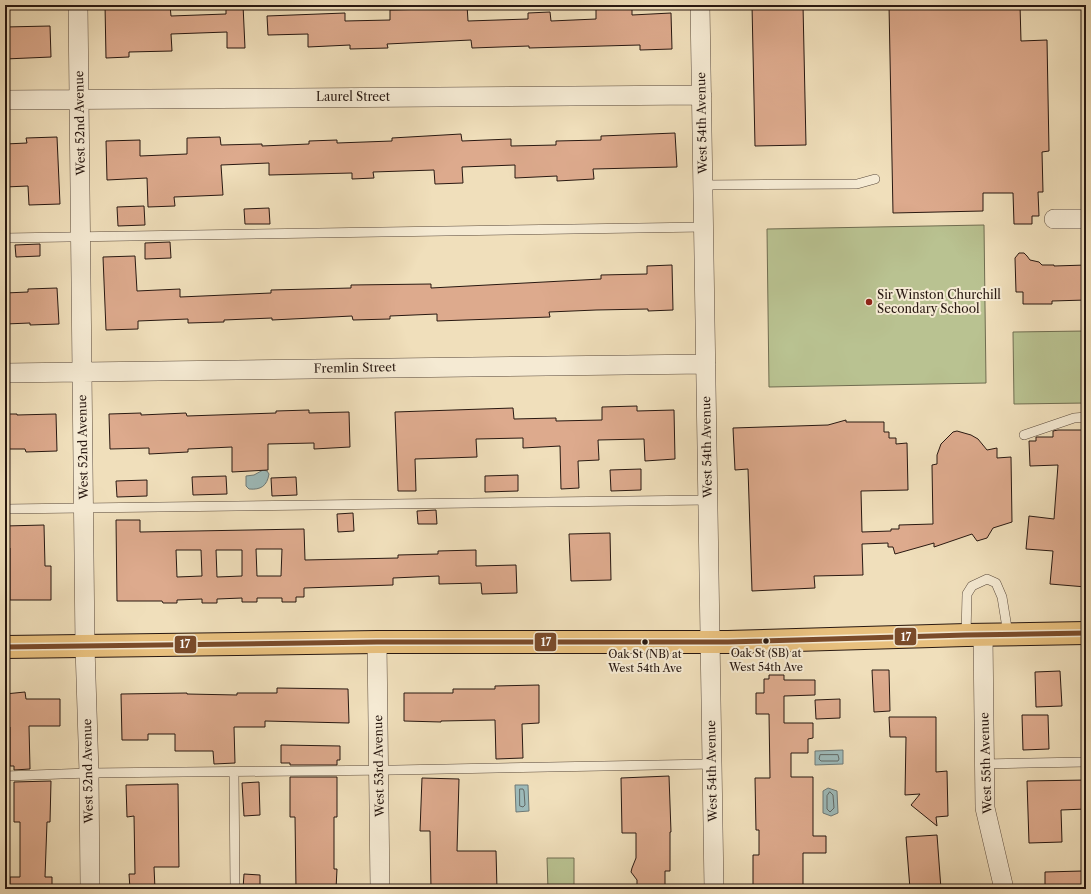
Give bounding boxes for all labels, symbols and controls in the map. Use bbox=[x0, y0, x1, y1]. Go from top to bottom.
street label: West 52nd Avenue bbox=[71, 70, 88, 177]
street label: West 54th Avenue bbox=[693, 72, 710, 175]
street label: Laurel Street bbox=[316, 89, 391, 104]
place label: Sir Winston Churchill Secondary School bbox=[877, 287, 1001, 316]
marker: Sir Winston Churchill Secondary School bbox=[864, 297, 874, 307]
street label: Fremlin Street bbox=[314, 359, 397, 376]
street label: West 52nd Avenue bbox=[74, 394, 91, 501]
street label: West 54th Avenue bbox=[698, 396, 715, 499]
line badge: 17 bbox=[894, 627, 917, 646]
text: 17 bbox=[901, 630, 912, 644]
line badge: 17 bbox=[534, 632, 557, 652]
line badge: 17 bbox=[174, 635, 197, 654]
text: 17 bbox=[541, 635, 552, 649]
marker: Oak St (SB) at West 54th Ave bbox=[761, 636, 771, 646]
text: 17 bbox=[180, 637, 191, 651]
marker: Oak St (NB) at West 54th Ave bbox=[640, 637, 650, 647]
place label: Oak St (SB) at West 54th Ave bbox=[728, 646, 803, 674]
place label: Oak St (NB) at West 54th Ave bbox=[607, 647, 682, 675]
street label: West 55th Avenue bbox=[976, 712, 995, 815]
street label: West 53rd Avenue bbox=[370, 715, 387, 818]
street label: West 52nd Avenue bbox=[79, 718, 96, 825]
street label: West 54th Avenue bbox=[703, 720, 720, 823]

